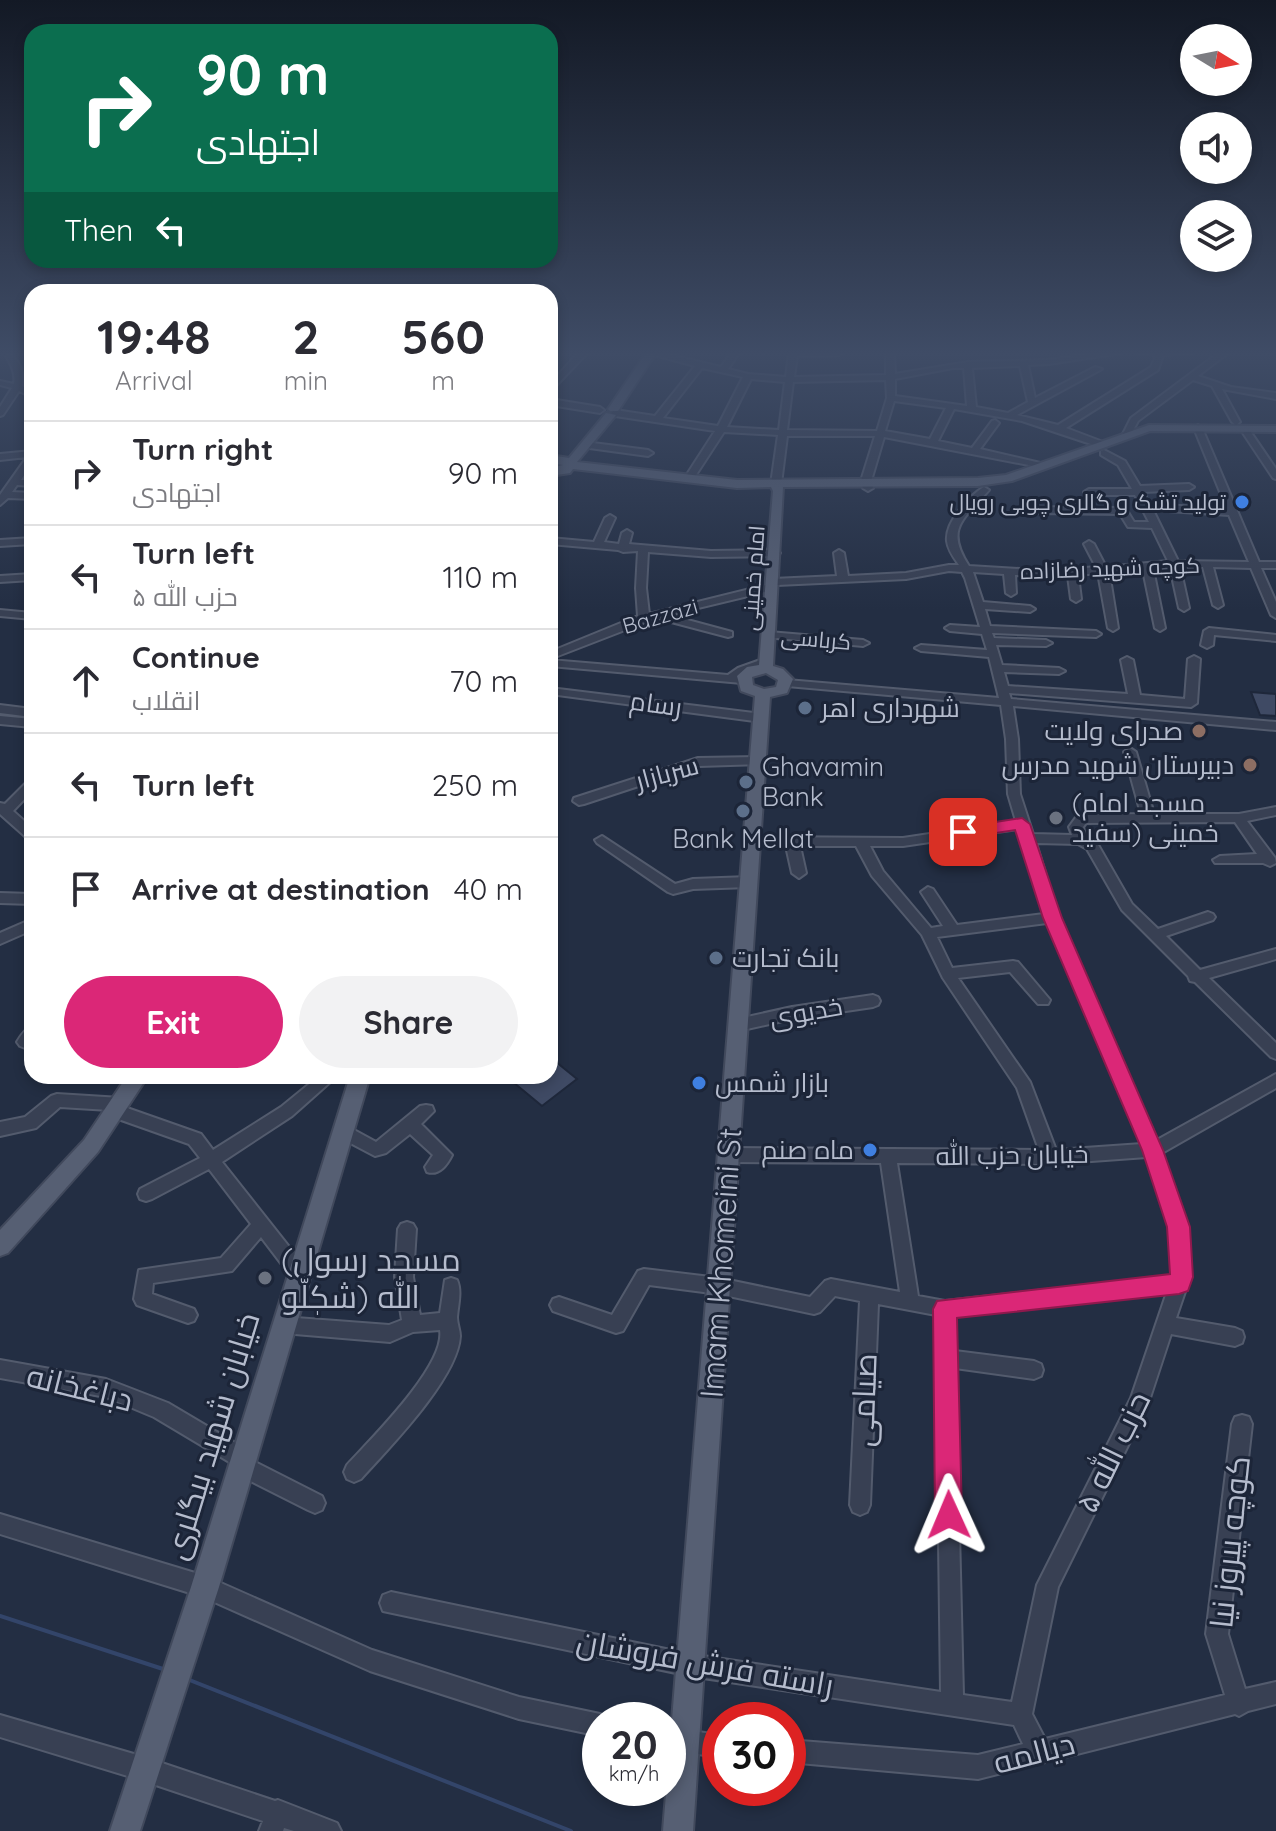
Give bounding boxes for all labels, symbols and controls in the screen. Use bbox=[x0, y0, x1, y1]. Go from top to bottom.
north arrow bbox=[1180, 24, 1252, 96]
map controls bbox=[1180, 24, 1252, 272]
text: 90 m bbox=[196, 39, 330, 109]
icon: right bbox=[64, 56, 168, 160]
button: sound bbox=[1180, 112, 1252, 184]
text: اجتهادی bbox=[196, 119, 320, 164]
button: layers bbox=[1180, 200, 1252, 272]
icon: left bbox=[149, 208, 193, 252]
text: Then bbox=[64, 211, 133, 249]
text: 19:48 bbox=[97, 306, 211, 366]
text: 2 bbox=[292, 306, 320, 366]
text: 560 bbox=[401, 306, 485, 366]
text: Arrival bbox=[115, 364, 193, 397]
text: min bbox=[284, 364, 328, 397]
text: m bbox=[431, 364, 455, 397]
text: Turn right bbox=[132, 430, 273, 468]
icon: right bbox=[64, 451, 108, 495]
text: 90 m bbox=[448, 454, 518, 492]
text: اجتهادی bbox=[132, 476, 222, 509]
place label: تولید تشک و گالری چوبی رویال bbox=[950, 488, 1226, 517]
marker: تولید تشک و گالری چوبی رویال bbox=[1233, 493, 1251, 511]
street label: امام خمینی bbox=[735, 524, 773, 632]
text: Turn left bbox=[132, 534, 255, 572]
street label: کوچه شهید رضازاده bbox=[1020, 551, 1200, 586]
icon: left bbox=[64, 555, 108, 599]
text: 110 m bbox=[442, 558, 518, 596]
text: حزب الله ۵ bbox=[132, 580, 238, 613]
street label: Bazzazi bbox=[619, 592, 701, 640]
street label: کرباسی bbox=[780, 622, 852, 656]
text: Continue bbox=[132, 638, 260, 676]
icon: ahead bbox=[64, 659, 108, 703]
text: 70 m bbox=[449, 662, 518, 700]
text: انقلاب bbox=[132, 684, 201, 717]
street label: رسام bbox=[628, 684, 684, 725]
place label: شهرداری اهر bbox=[819, 691, 960, 724]
marker: شهرداری اهر bbox=[796, 699, 814, 717]
place label: صدرای ولایت bbox=[1044, 714, 1183, 747]
marker: صدرای ولایت bbox=[1190, 722, 1208, 740]
street label: سربازار bbox=[630, 748, 702, 797]
place label: دبیرستان شهید مدرس bbox=[1002, 748, 1234, 781]
place label: Ghavamin Bank bbox=[762, 750, 884, 813]
marker: دبیرستان شهید مدرس bbox=[1241, 756, 1259, 774]
icon: left bbox=[64, 763, 108, 807]
text: Turn left bbox=[132, 766, 255, 804]
text: 250 m bbox=[432, 766, 518, 804]
marker: Ghavamin Bank bbox=[737, 773, 755, 791]
place label: (مسجد امام خمینی (سفید bbox=[1072, 786, 1219, 849]
pin bbox=[929, 798, 997, 866]
marker: Bank Mellat bbox=[734, 802, 752, 820]
marker: (مسجد امام خمینی (سفید bbox=[1047, 809, 1065, 827]
icon: arrive bbox=[941, 810, 985, 854]
place label: Bank Mellat bbox=[672, 822, 814, 855]
icon: arrive bbox=[64, 867, 108, 911]
text: Arrive at destination bbox=[132, 870, 430, 908]
text: 40 m bbox=[454, 870, 523, 908]
place label: بانک تجارت bbox=[732, 941, 840, 974]
marker: بانک تجارت bbox=[707, 949, 725, 967]
button: Exit bbox=[64, 976, 283, 1068]
button: Share bbox=[299, 976, 518, 1068]
street label: خدیوی bbox=[767, 989, 845, 1034]
place label: بازار شمس bbox=[715, 1066, 829, 1099]
marker: بازار شمس bbox=[690, 1074, 708, 1092]
street label: Imam Khomeini St bbox=[691, 1127, 749, 1399]
place label: ماه صنم bbox=[761, 1133, 854, 1168]
street label: خیابان حزب الله bbox=[935, 1137, 1089, 1172]
marker: ماه صنم bbox=[861, 1141, 879, 1159]
place label: (مسجد رسول الله (شکٖلّو bbox=[281, 1239, 461, 1316]
marker: (مسجد رسول الله (شکٖلّو bbox=[256, 1269, 274, 1287]
street label: خیابان شهید بیگلری bbox=[154, 1307, 268, 1564]
street label: صیامی bbox=[841, 1352, 885, 1448]
street label: دباغخانه bbox=[23, 1355, 138, 1420]
street label: حزب الله ۵ bbox=[1066, 1384, 1159, 1519]
street label: کوچه پیروز نیا bbox=[1200, 1454, 1260, 1630]
position arrow bbox=[907, 1473, 991, 1557]
street label: راسته فرش فروشان bbox=[574, 1620, 837, 1704]
speed limit sign: 30 bbox=[702, 1702, 806, 1806]
text: 20 bbox=[610, 1719, 658, 1769]
street label: دیالمه bbox=[989, 1722, 1079, 1782]
text: km/h bbox=[609, 1761, 659, 1786]

